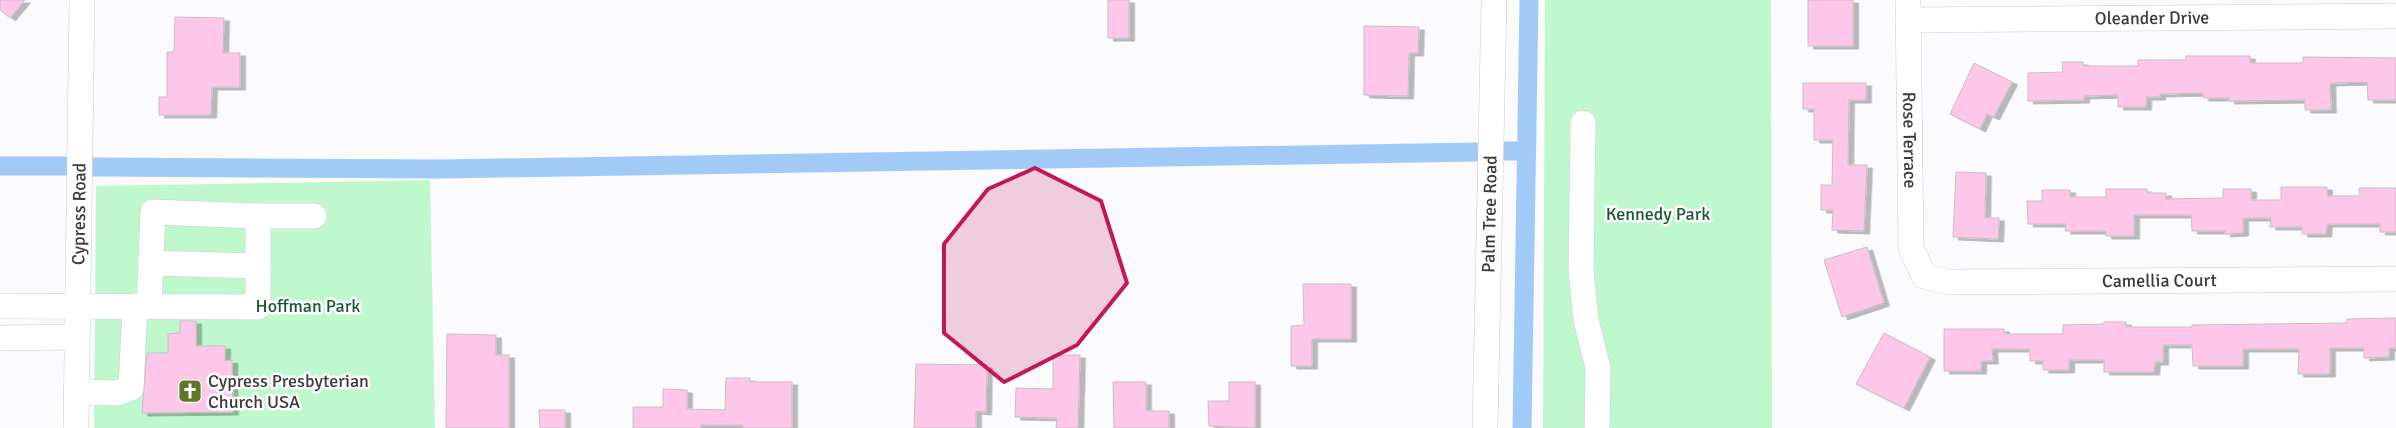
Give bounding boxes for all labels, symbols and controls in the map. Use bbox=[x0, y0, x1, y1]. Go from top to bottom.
street label: Oleander Drive bbox=[2095, 7, 2209, 29]
street label: Rose Terrace bbox=[1898, 91, 1921, 189]
street label: Palm Tree Road bbox=[1477, 155, 1502, 273]
street label: Cypress Road bbox=[67, 163, 91, 265]
park label: Kennedy Park bbox=[1606, 203, 1710, 225]
street label: Camellia Court bbox=[2102, 269, 2217, 292]
park label: Hoffman Park bbox=[256, 295, 360, 317]
place label: Cypress Presbyterian Church USA bbox=[208, 370, 369, 413]
church icon: Cypress Presbyterian Church USA bbox=[177, 378, 203, 404]

